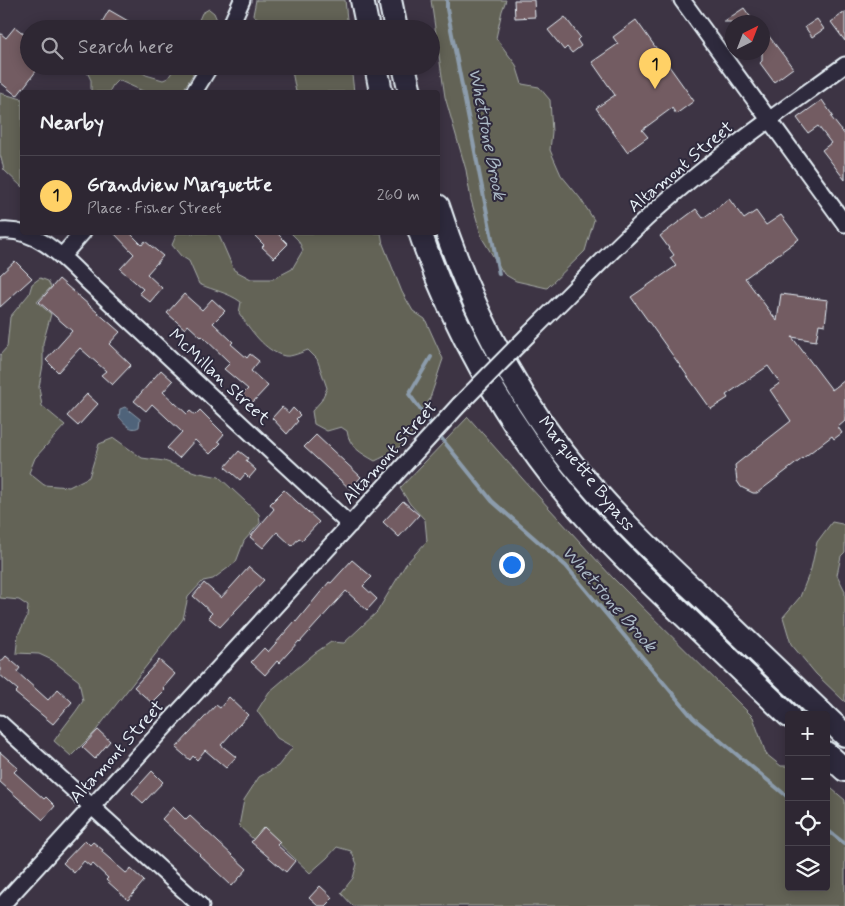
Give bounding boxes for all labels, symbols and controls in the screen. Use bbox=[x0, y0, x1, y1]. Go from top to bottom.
north arrow bbox=[725, 15, 770, 60]
search box bbox=[20, 20, 440, 75]
icon: search bbox=[38, 34, 66, 62]
text: Search here bbox=[78, 35, 174, 60]
pin: 1 bbox=[639, 48, 671, 89]
water label: Whetstone Brook bbox=[462, 66, 512, 203]
text: Nearby bbox=[40, 109, 104, 137]
street label: Altamont Street bbox=[623, 116, 739, 218]
text: Grandview Marquette bbox=[87, 173, 272, 198]
text: 1 bbox=[52, 185, 60, 206]
text: 260 m bbox=[377, 185, 420, 206]
text: Place · Fisher Street bbox=[87, 198, 222, 219]
street label: McMillan Street bbox=[163, 324, 275, 431]
street label: Altamont Street bbox=[337, 396, 443, 510]
street label: Marquette Bypass bbox=[532, 411, 640, 537]
water label: Whetstone Brook bbox=[556, 540, 663, 659]
your location bbox=[499, 552, 525, 578]
street label: Altamont Street bbox=[64, 695, 170, 809]
map controls bbox=[785, 711, 830, 891]
button: + bbox=[785, 711, 830, 756]
button: − bbox=[785, 756, 830, 801]
button: locate bbox=[785, 801, 830, 846]
button: layers bbox=[785, 846, 830, 891]

